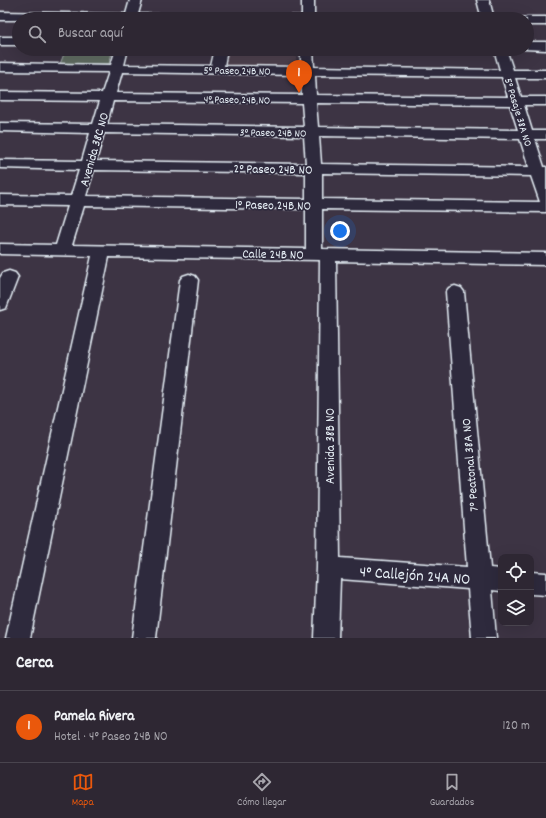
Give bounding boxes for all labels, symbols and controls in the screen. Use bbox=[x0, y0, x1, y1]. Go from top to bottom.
search box bbox=[12, 12, 534, 56]
icon: search bbox=[26, 23, 48, 45]
text: Buscar aquí bbox=[58, 23, 123, 45]
pin: 1 bbox=[286, 60, 312, 93]
street label: 5° Paseo 24B NO bbox=[203, 63, 271, 81]
street label: 5° Pasaje 38A NO bbox=[499, 76, 535, 149]
street label: 4° Paseo 24B NO bbox=[204, 92, 270, 110]
street label: Avenida 38C NO bbox=[76, 111, 115, 189]
street label: 3° Paseo 24B NO bbox=[239, 125, 307, 143]
street label: 2° Paseo 24B NO bbox=[233, 160, 313, 181]
street label: 1° Paseo 24B NO bbox=[235, 196, 311, 217]
your location bbox=[330, 221, 350, 241]
street label: Calle 24B NO bbox=[242, 245, 304, 266]
street label: Avenida 38B NO bbox=[322, 408, 341, 484]
street label: 7° Peatonal 38A NO bbox=[458, 417, 485, 512]
map controls bbox=[498, 554, 534, 626]
button: locate bbox=[498, 554, 534, 590]
street label: 4° Callejón 24A NO bbox=[359, 561, 471, 592]
button: layers bbox=[498, 590, 534, 626]
text: Cerca bbox=[16, 652, 53, 676]
text: Pamela Rivera bbox=[54, 706, 134, 728]
text: 1 bbox=[28, 717, 30, 736]
text: 120 m bbox=[502, 717, 530, 736]
text: Hotel · 4° Paseo 24B NO bbox=[54, 728, 168, 747]
tab: Mapa bbox=[72, 771, 94, 811]
tab: Cómo llegar bbox=[237, 771, 286, 811]
tab: Guardados bbox=[430, 771, 474, 811]

